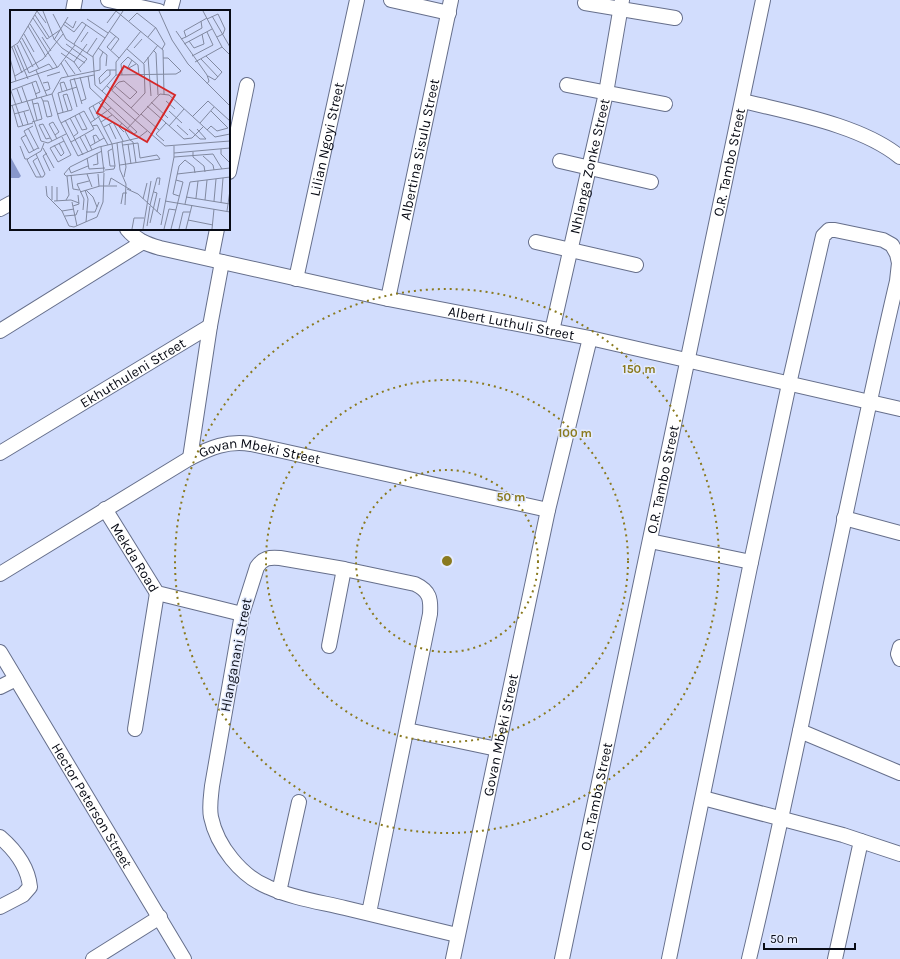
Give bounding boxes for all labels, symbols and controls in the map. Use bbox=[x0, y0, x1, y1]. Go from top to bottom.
inset map bbox=[10, 10, 230, 230]
street label: Albertina Sisulu Street bbox=[396, 77, 443, 222]
street label: Lilian Ngoyi Street bbox=[306, 81, 347, 198]
street label: Nhlanga Zonke Street bbox=[566, 97, 613, 236]
street label: O.R. Tambo Street bbox=[709, 107, 749, 218]
street label: Albert Luthuli Street bbox=[447, 302, 576, 343]
street label: Ekhuthuleni Street bbox=[77, 334, 189, 411]
text: 150 m bbox=[622, 362, 656, 376]
street label: O.R. Tambo Street bbox=[643, 424, 682, 535]
text: 100 m bbox=[558, 426, 592, 440]
street label: Govan Mbeki Street bbox=[196, 434, 322, 468]
text: 50 m bbox=[497, 490, 526, 504]
street label: Mekda Road bbox=[107, 520, 163, 595]
centre of rings bbox=[440, 554, 454, 568]
street label: Hlanganani Street bbox=[217, 597, 255, 713]
street label: Govan Mbeki Street bbox=[479, 672, 522, 798]
street label: Hector Peterson Street bbox=[48, 740, 136, 871]
street label: O.R. Tambo Street bbox=[576, 741, 616, 852]
scale bar bbox=[764, 925, 855, 951]
text: 50 m bbox=[770, 932, 798, 946]

